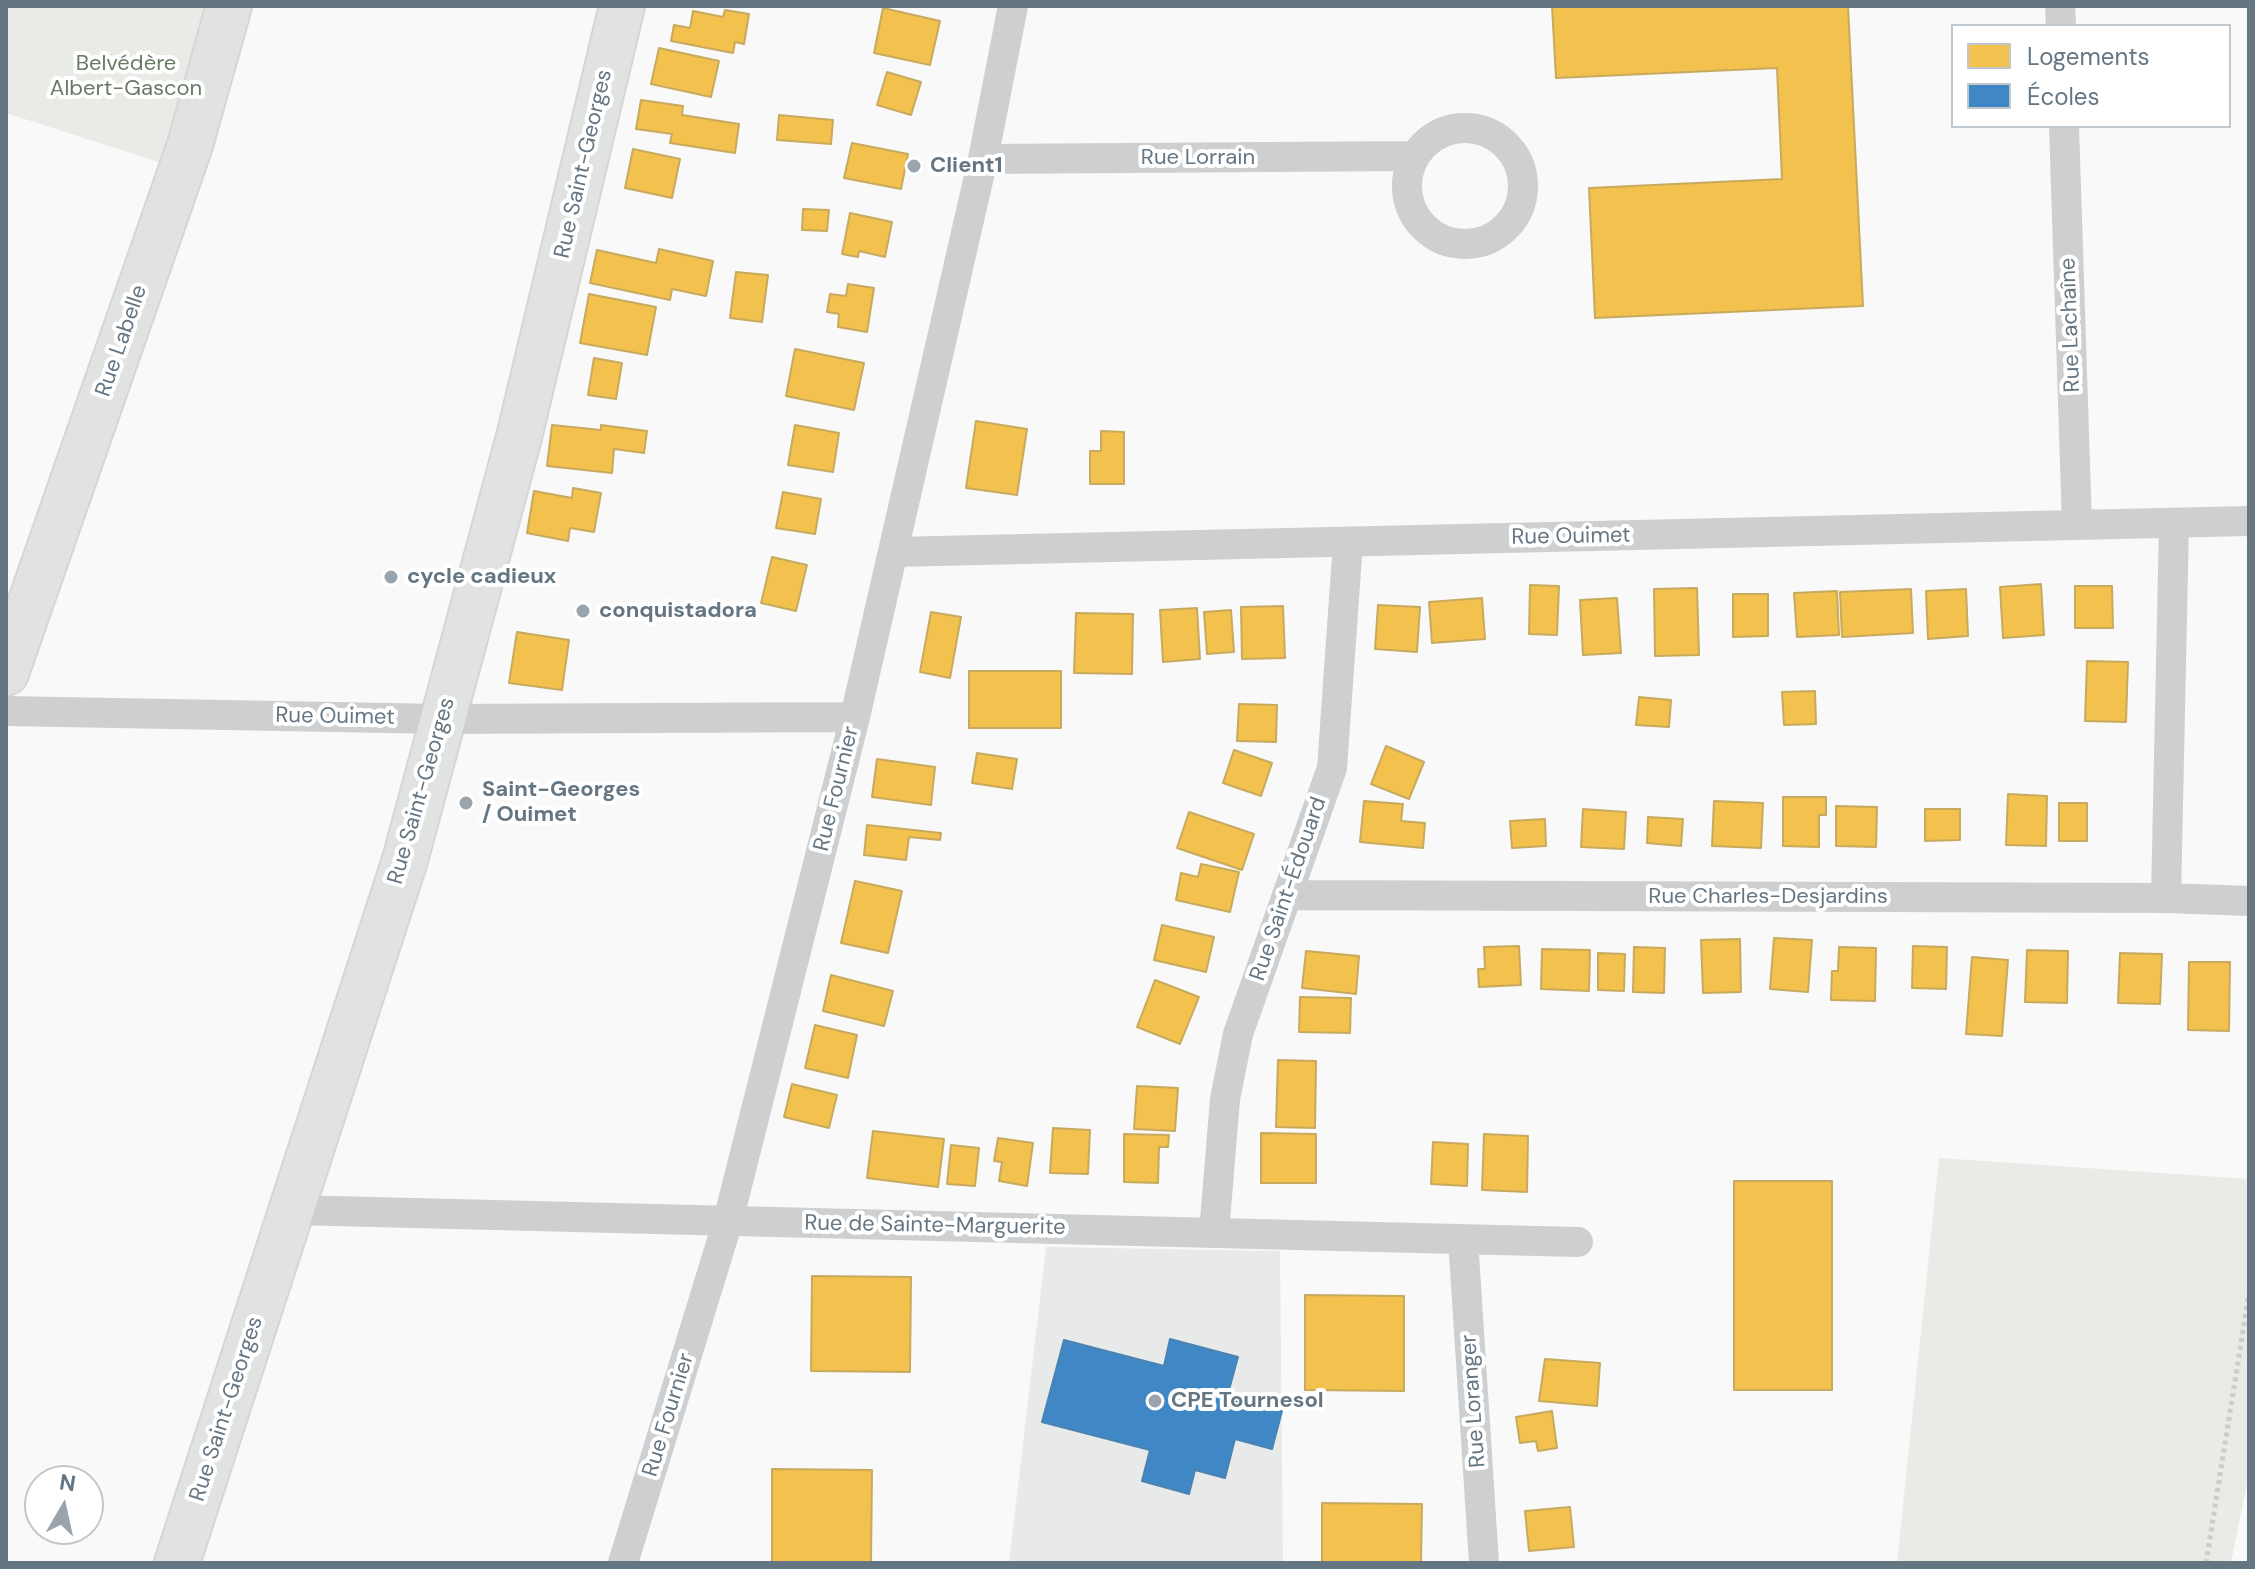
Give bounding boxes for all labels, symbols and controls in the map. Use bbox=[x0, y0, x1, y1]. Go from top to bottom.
legend bbox=[1951, 24, 2231, 128]
text: Logements bbox=[2027, 41, 2150, 72]
park label: Belvédère Albert-Gascon bbox=[50, 51, 202, 102]
street label: Rue Saint-Georges bbox=[549, 67, 619, 261]
text: Écoles bbox=[2027, 81, 2100, 112]
street label: Rue Lorrain bbox=[1141, 145, 1255, 171]
place label: Client1 bbox=[930, 153, 1002, 179]
marker: Client1 bbox=[905, 157, 923, 175]
street label: Rue Lachaîne bbox=[2055, 257, 2087, 393]
street label: Rue Labelle bbox=[91, 282, 153, 400]
street label: Rue Ouimet bbox=[1511, 523, 1631, 551]
place label: cycle cadieux bbox=[407, 564, 556, 590]
marker: cycle cadieux bbox=[382, 568, 400, 586]
place label: conquistadora bbox=[599, 598, 757, 624]
marker: conquistadora bbox=[574, 602, 592, 620]
street label: Rue Saint-Georges bbox=[383, 695, 461, 887]
street label: Rue Ouimet bbox=[275, 703, 395, 731]
street label: Rue Fournier bbox=[809, 724, 865, 854]
place label: Saint-Georges / Ouimet bbox=[482, 777, 640, 828]
marker: Saint-Georges / Ouimet bbox=[457, 794, 475, 812]
street label: Rue Saint-Édouard bbox=[1245, 794, 1333, 984]
street label: Rue Charles-Desjardins bbox=[1648, 884, 1888, 910]
street label: Rue de Sainte-Marguerite bbox=[804, 1211, 1066, 1241]
street label: Rue Saint-Georges bbox=[185, 1313, 269, 1505]
street label: Rue Loranger bbox=[1456, 1334, 1492, 1468]
street label: Rue Fournier bbox=[638, 1350, 700, 1480]
place label: CPE Tournesol bbox=[1171, 1388, 1324, 1414]
marker: CPE Tournesol bbox=[1146, 1392, 1164, 1410]
north arrow bbox=[24, 1465, 104, 1545]
text: N bbox=[57, 1467, 78, 1498]

